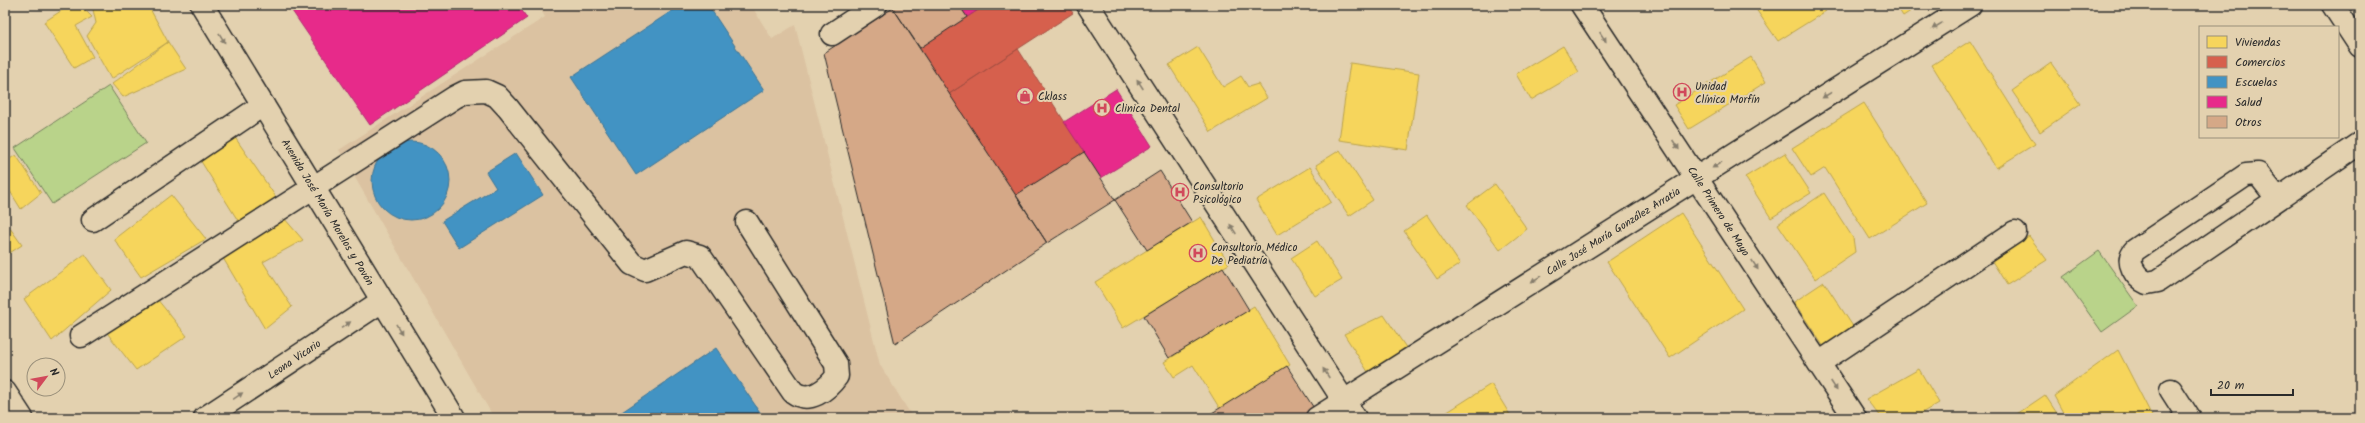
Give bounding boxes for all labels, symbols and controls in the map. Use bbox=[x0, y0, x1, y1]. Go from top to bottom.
one-way arrow bbox=[1932, 22, 1942, 30]
legend bbox=[2199, 26, 2339, 138]
one-way arrow bbox=[219, 32, 226, 44]
one-way arrow bbox=[1599, 32, 1607, 43]
text: Viviendas bbox=[2235, 33, 2281, 52]
text: Comercios bbox=[2235, 53, 2285, 72]
text: Escuelas bbox=[2235, 73, 2277, 92]
one-way arrow bbox=[1136, 78, 1143, 90]
place label: Unidad Clínica Morfín bbox=[1695, 78, 1760, 109]
hospital icon: Unidad Clínica Morfín bbox=[1672, 82, 1692, 102]
shop icon: Cklass bbox=[1015, 86, 1035, 106]
place label: Cklass bbox=[1038, 88, 1067, 106]
one-way arrow bbox=[1821, 92, 1833, 99]
text: Salud bbox=[2235, 93, 2263, 112]
hospital icon: Clinica Dental bbox=[1092, 98, 1112, 118]
place label: Clinica Dental bbox=[1115, 100, 1180, 118]
text: Otros bbox=[2235, 113, 2262, 132]
street label: Avenida José María Morelos y Pavón bbox=[276, 136, 378, 290]
one-way arrow bbox=[1672, 140, 1680, 150]
one-way arrow bbox=[1711, 161, 1723, 168]
street label: Calle Primero de Mayo bbox=[1682, 163, 1754, 260]
place label: Consultorio Psicológico bbox=[1193, 178, 1244, 209]
hospital icon: Consultorio Psicológico bbox=[1170, 182, 1190, 202]
street label: Calle José María González Arratia bbox=[1543, 183, 1684, 281]
one-way arrow bbox=[1229, 224, 1237, 234]
place label: Consultorio Médico De Pediatría bbox=[1211, 239, 1297, 270]
hospital icon: Consultorio Médico De Pediatría bbox=[1188, 243, 1208, 263]
one-way arrow bbox=[1751, 260, 1759, 271]
one-way arrow bbox=[1531, 275, 1542, 283]
one-way arrow bbox=[340, 321, 352, 328]
one-way arrow bbox=[395, 324, 403, 334]
street label: Leona Vicario bbox=[264, 335, 325, 384]
north arrow bbox=[26, 357, 66, 397]
text: N bbox=[44, 365, 63, 380]
one-way arrow bbox=[1322, 368, 1330, 378]
scale bar bbox=[2211, 371, 2293, 397]
text: 20 m bbox=[2217, 376, 2245, 395]
one-way arrow bbox=[1830, 381, 1838, 391]
one-way arrow bbox=[232, 393, 244, 400]

